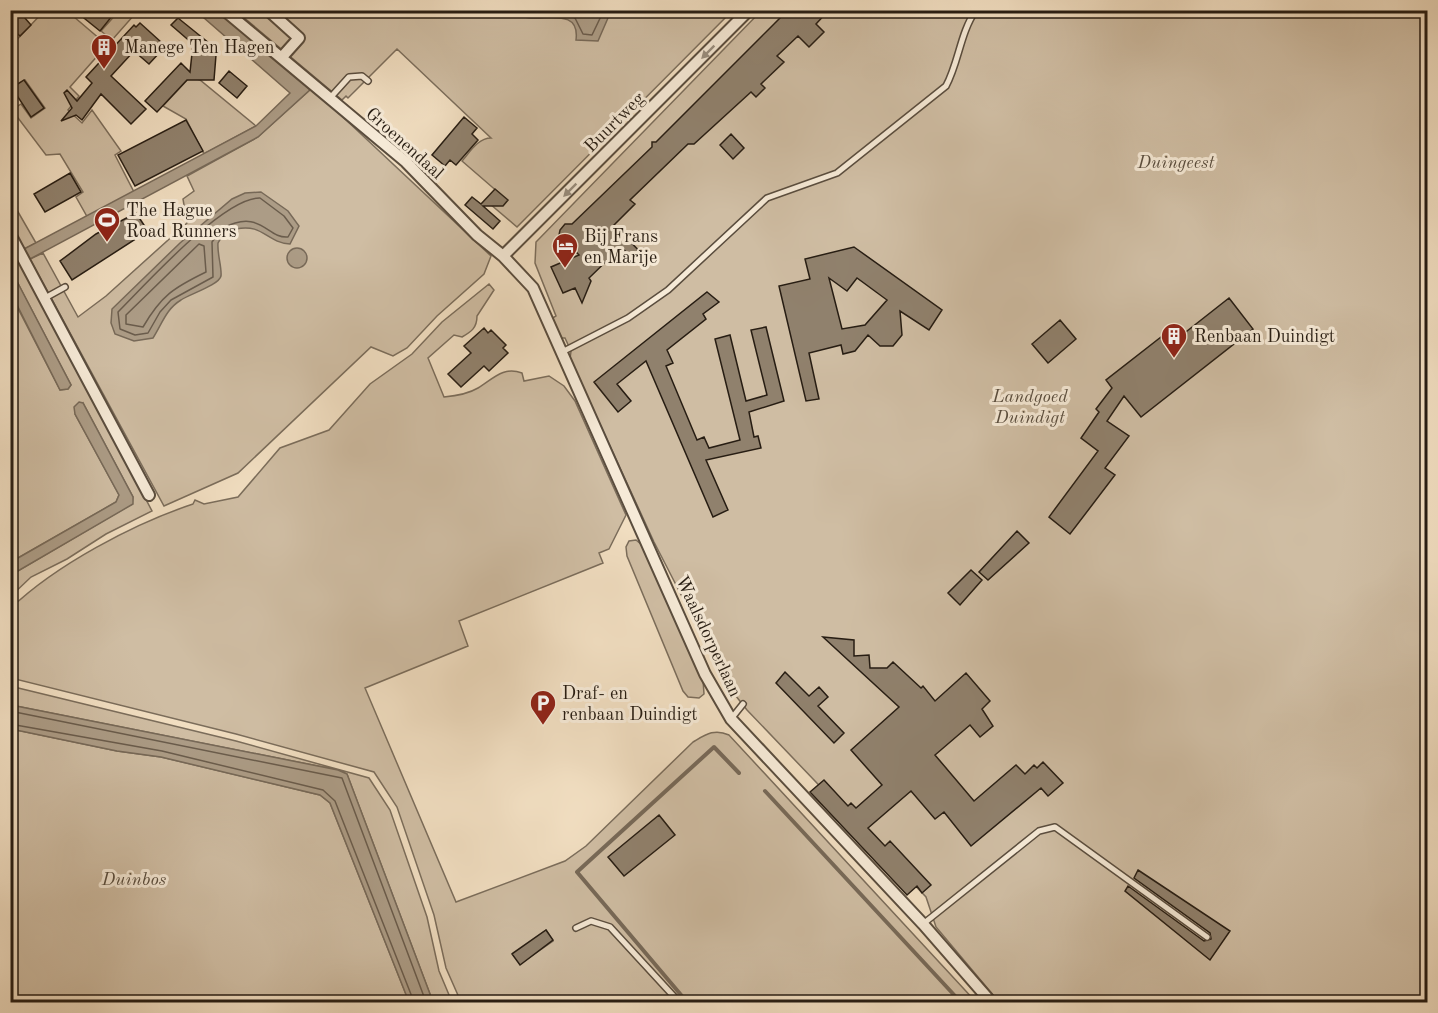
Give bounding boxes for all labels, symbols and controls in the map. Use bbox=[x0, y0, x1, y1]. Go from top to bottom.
building icon: Manege Ten Hagen bbox=[89, 32, 119, 70]
place label: Manege Ten Hagen bbox=[124, 39, 275, 57]
one-way arrow bbox=[701, 44, 715, 58]
street label: Buurtweg bbox=[581, 89, 648, 156]
street label: Groenendaal bbox=[362, 104, 447, 183]
park label: Duingeest bbox=[1137, 154, 1215, 172]
one-way arrow bbox=[563, 182, 577, 196]
place label: The Hague Road Runners bbox=[126, 202, 237, 241]
sports icon: The Hague Road Runners bbox=[92, 205, 122, 243]
place label: Bij Frans en Marije bbox=[584, 228, 658, 267]
hotel icon: Bij Frans en Marije bbox=[550, 231, 580, 269]
building icon: Renbaan Duindigt bbox=[1159, 321, 1189, 359]
place label: Renbaan Duindigt bbox=[1194, 328, 1335, 346]
park label: Landgoed Duindigt bbox=[991, 388, 1068, 427]
street label: Waalsdorperlaan bbox=[672, 573, 744, 700]
place label: Draf- en renbaan Duindigt bbox=[562, 685, 698, 724]
parking icon: Draf- en renbaan Duindigt bbox=[528, 688, 558, 726]
park label: Duinbos bbox=[101, 871, 167, 889]

